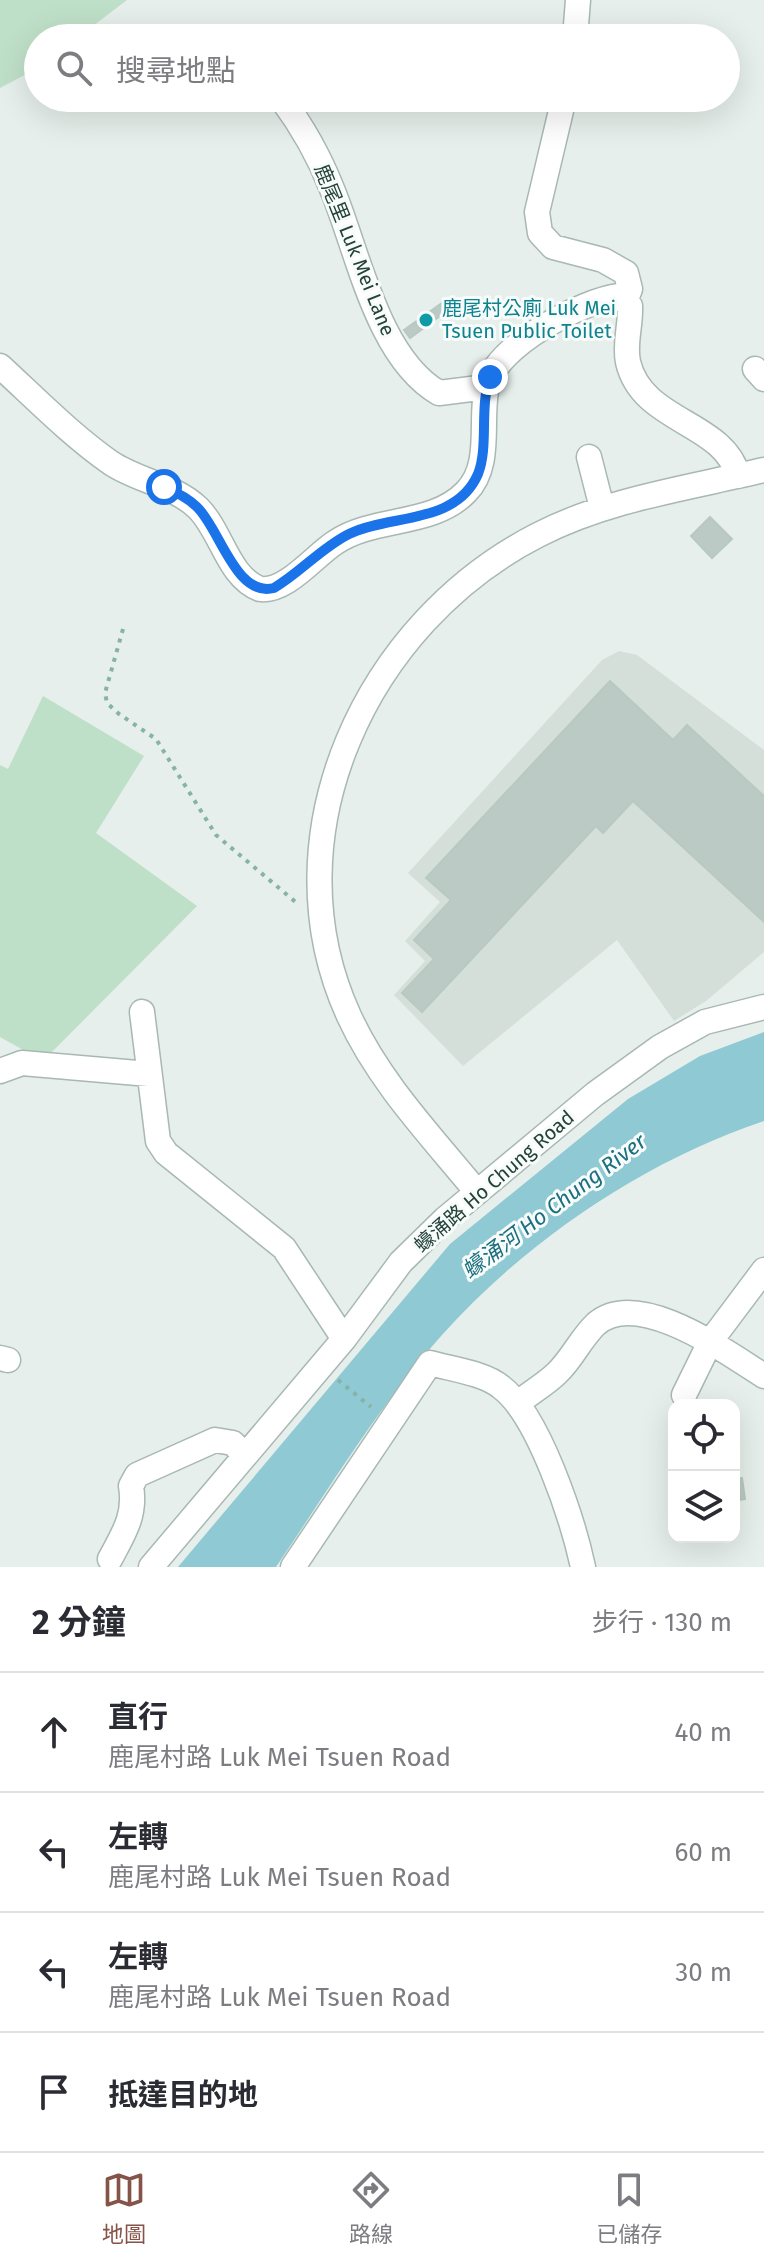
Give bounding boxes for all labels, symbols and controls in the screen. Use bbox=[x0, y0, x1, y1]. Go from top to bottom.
search box bbox=[24, 24, 740, 112]
icon: search bbox=[52, 46, 96, 90]
text: 搜尋地點 bbox=[116, 53, 236, 89]
street label: 鹿尾里 Luk Mei Lane bbox=[310, 161, 400, 339]
place label: 鹿尾村公廁 Luk Mei Tsuen Public Toilet bbox=[442, 296, 616, 343]
marker: 鹿尾村公廁 Luk Mei Tsuen Public Toilet bbox=[417, 311, 435, 329]
route end bbox=[472, 359, 508, 395]
route start bbox=[146, 469, 182, 505]
street label: 蠔涌路 Ho Chung Road bbox=[409, 1105, 579, 1257]
water label: 蠔涌河 Ho Chung River bbox=[457, 1128, 652, 1284]
map controls bbox=[668, 1399, 740, 1543]
button: locate bbox=[668, 1399, 740, 1471]
button: layers bbox=[668, 1471, 740, 1543]
text: 2 分鐘 bbox=[32, 1602, 126, 1643]
text: 步行 · 130 m bbox=[592, 1607, 732, 1638]
text: 直行 bbox=[108, 1699, 168, 1735]
icon: ahead bbox=[32, 1710, 76, 1754]
text: 40 m bbox=[674, 1717, 732, 1748]
text: 鹿尾村路 Luk Mei Tsuen Road bbox=[108, 1742, 451, 1773]
text: 左轉 bbox=[108, 1819, 168, 1855]
icon: left bbox=[32, 1830, 76, 1874]
text: 60 m bbox=[674, 1837, 732, 1868]
text: 鹿尾村路 Luk Mei Tsuen Road bbox=[108, 1862, 451, 1893]
text: 左轉 bbox=[108, 1939, 168, 1975]
icon: left bbox=[32, 1950, 76, 1994]
text: 30 m bbox=[675, 1957, 732, 1988]
text: 鹿尾村路 Luk Mei Tsuen Road bbox=[108, 1982, 451, 2013]
icon: arrive bbox=[32, 2070, 76, 2114]
text: 抵達目的地 bbox=[108, 2077, 258, 2113]
tab: 地圖 bbox=[102, 2168, 146, 2248]
tab: 路線 bbox=[349, 2168, 393, 2248]
tab: 已儲存 bbox=[596, 2168, 662, 2248]

